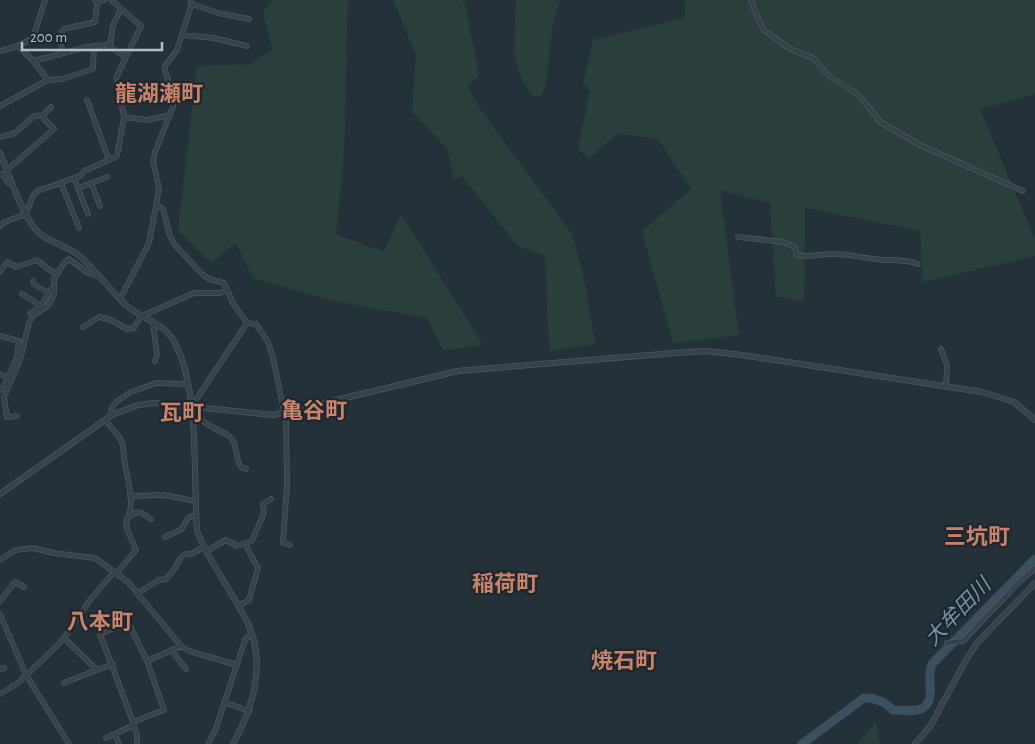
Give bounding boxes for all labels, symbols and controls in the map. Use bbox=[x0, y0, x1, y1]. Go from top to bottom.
scale bar bbox=[22, 20, 162, 52]
text: 200 m bbox=[30, 30, 67, 45]
district label: 龍湖瀬町 bbox=[115, 82, 203, 105]
district label: 亀谷町 bbox=[281, 399, 347, 422]
district label: 瓦町 bbox=[160, 402, 204, 424]
district label: 三坑町 bbox=[944, 525, 1010, 548]
district label: 稲荷町 bbox=[472, 572, 538, 595]
water label: 大牟田川 bbox=[921, 572, 996, 650]
district label: 八本町 bbox=[67, 610, 133, 633]
district label: 焼石町 bbox=[591, 649, 657, 672]

